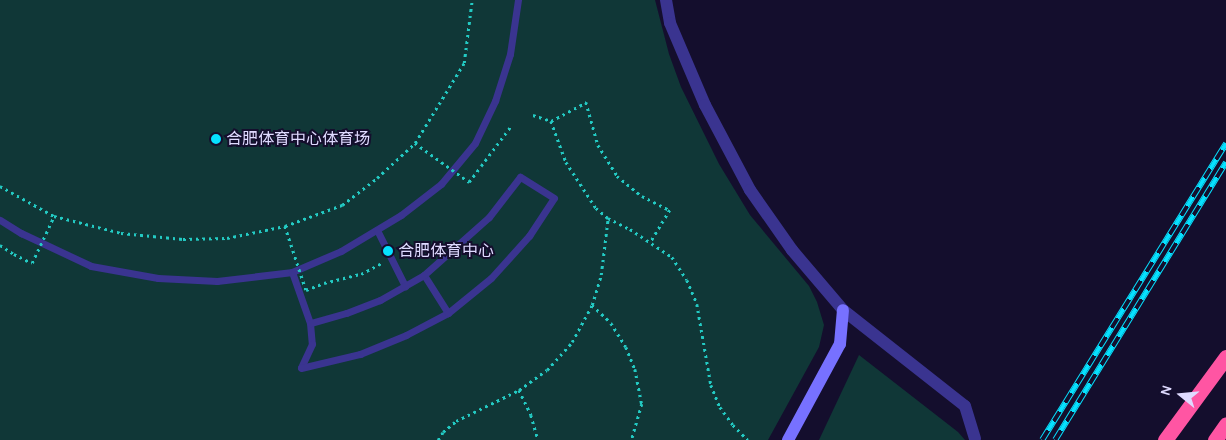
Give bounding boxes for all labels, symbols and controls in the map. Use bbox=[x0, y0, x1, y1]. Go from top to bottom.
place label: 合肥体育中心体育场 bbox=[226, 129, 370, 149]
marker: 合肥体育中心体育场 bbox=[210, 133, 222, 145]
place label: 合肥体育中心 bbox=[398, 241, 494, 261]
marker: 合肥体育中心 bbox=[382, 245, 394, 257]
north arrow bbox=[1156, 370, 1206, 420]
text: N bbox=[1157, 383, 1176, 398]

